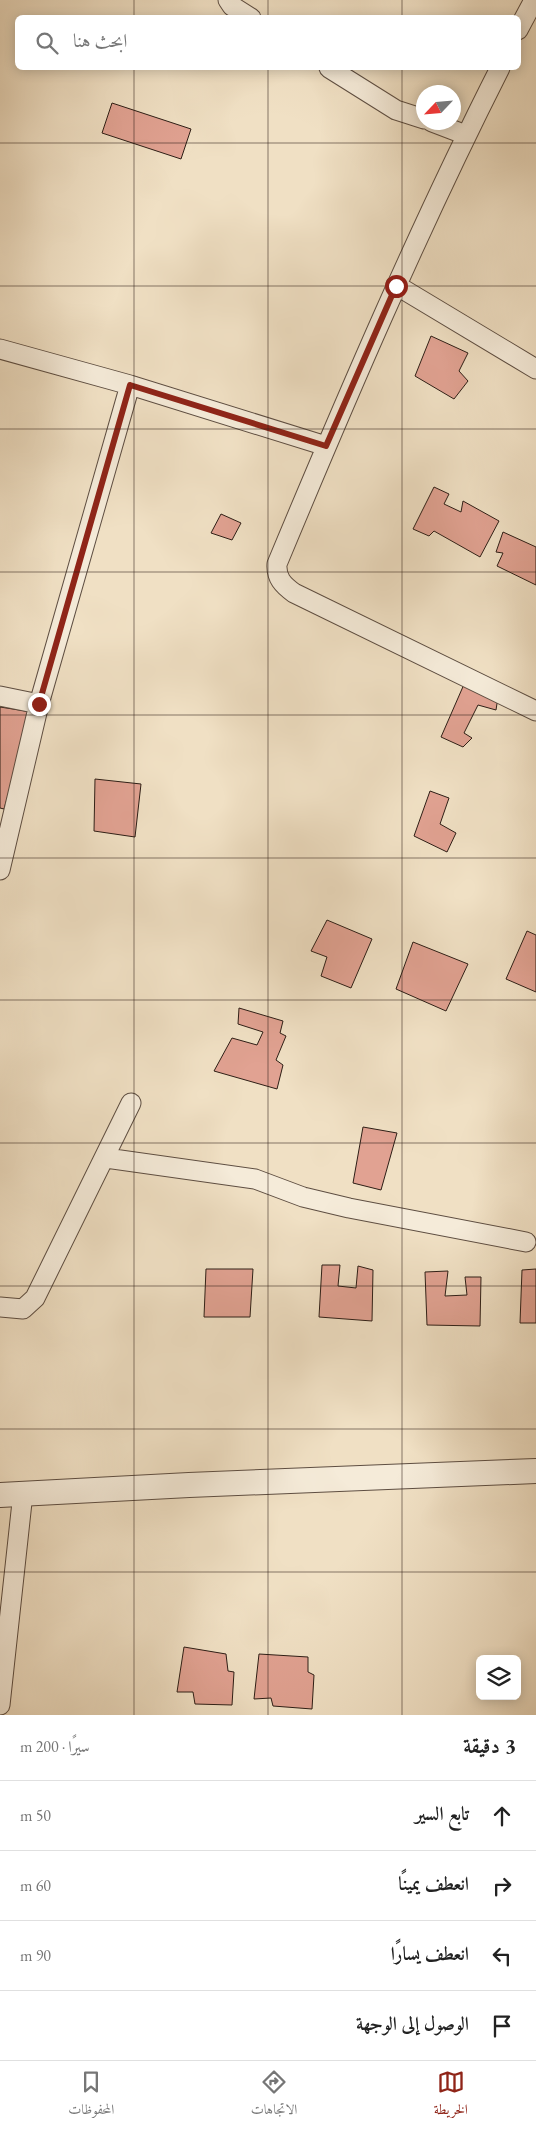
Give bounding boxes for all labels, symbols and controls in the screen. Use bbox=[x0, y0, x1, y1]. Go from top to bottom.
search box bbox=[15, 15, 521, 70]
text: ابحث هنا bbox=[73, 28, 127, 53]
icon: search bbox=[33, 29, 61, 57]
north arrow bbox=[416, 85, 461, 130]
route start bbox=[385, 275, 408, 298]
route end bbox=[28, 693, 51, 716]
map controls bbox=[476, 1655, 521, 1700]
button: layers bbox=[476, 1655, 521, 1700]
text: 3 دقيقة bbox=[463, 1732, 516, 1759]
text: سيرًا · 200 m bbox=[20, 1736, 90, 1757]
text: تابع السير bbox=[415, 1801, 469, 1826]
icon: ahead bbox=[488, 1802, 516, 1830]
text: 50 m bbox=[20, 1805, 51, 1826]
text: انعطف يمينًا bbox=[398, 1871, 469, 1896]
icon: right bbox=[488, 1872, 516, 1900]
text: 60 m bbox=[20, 1875, 51, 1896]
text: انعطف يسارًا bbox=[391, 1941, 469, 1966]
icon: left bbox=[488, 1942, 516, 1970]
text: 90 m bbox=[20, 1945, 51, 1966]
text: الوصول إلى الوجهة bbox=[356, 2011, 469, 2036]
icon: arrive bbox=[488, 2012, 516, 2040]
tab: المحفوظات bbox=[68, 2068, 114, 2123]
tab: الاتجاهات bbox=[251, 2068, 297, 2123]
tab: الخريطة bbox=[434, 2068, 468, 2123]

